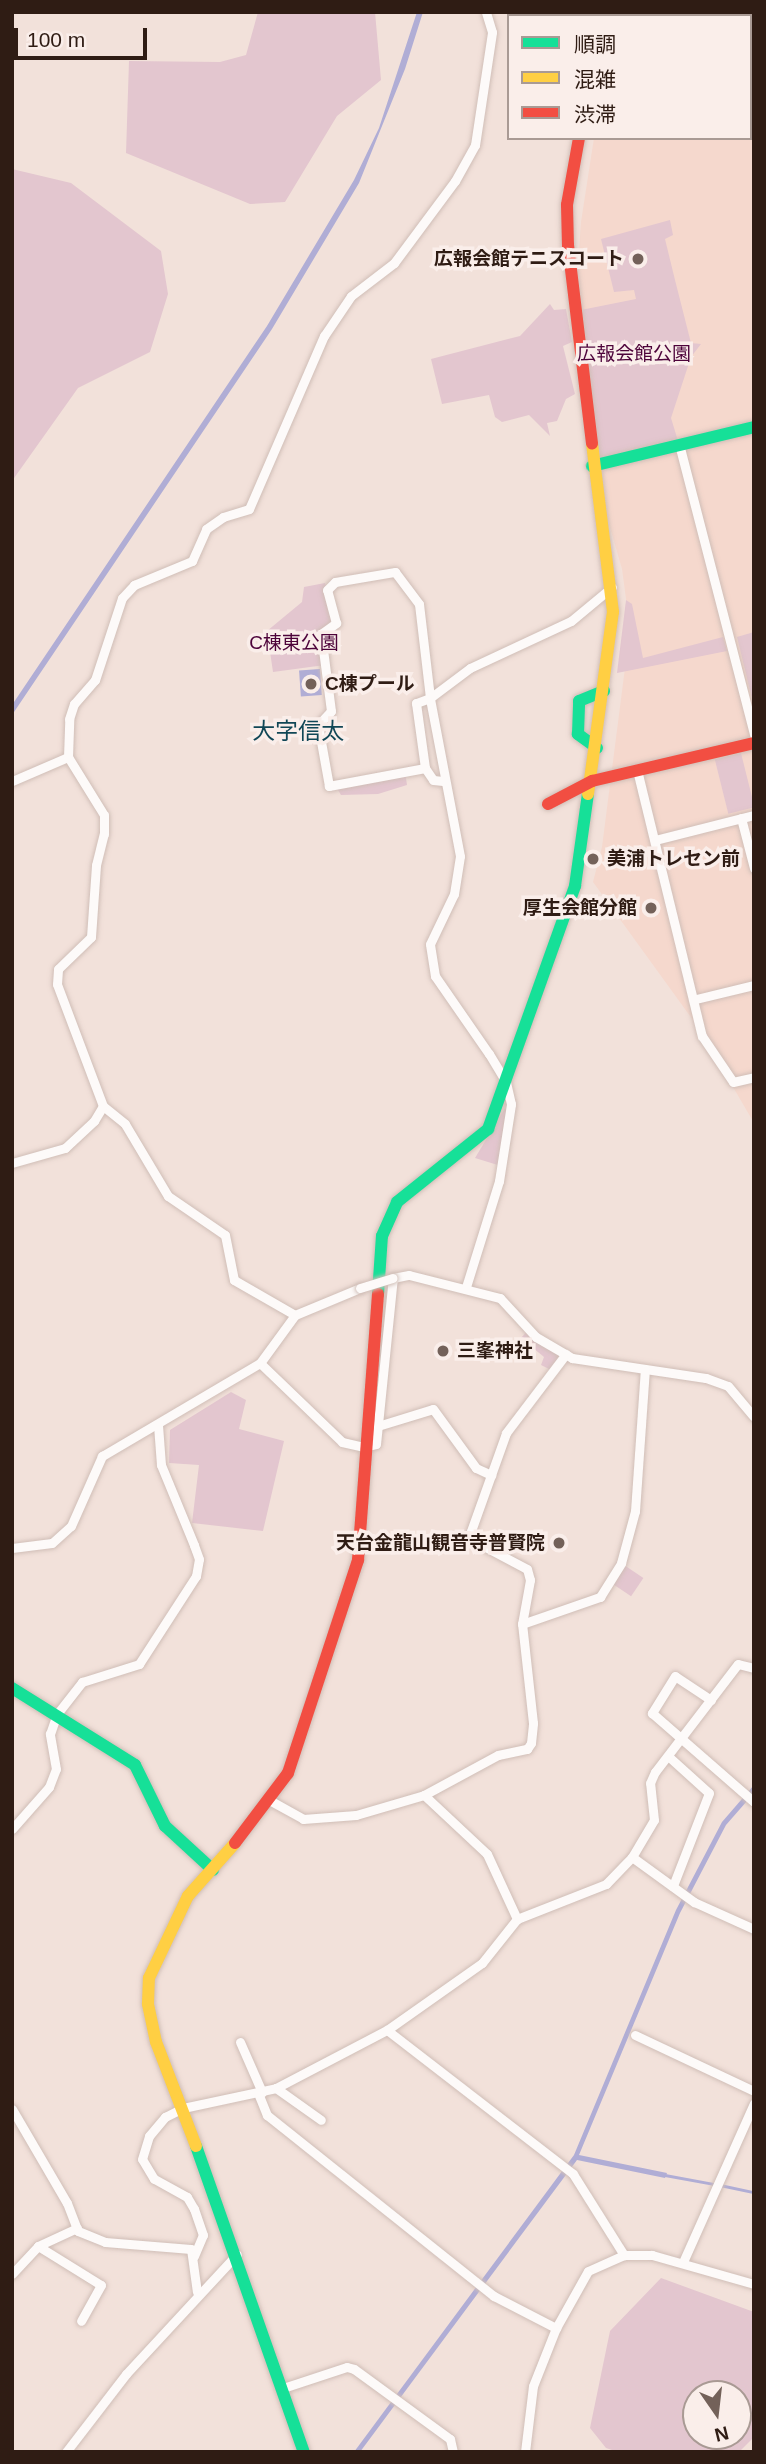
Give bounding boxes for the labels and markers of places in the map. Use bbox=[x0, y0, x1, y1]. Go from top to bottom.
place label: 広報会館テニスコート bbox=[434, 248, 624, 270]
marker: 広報会館テニスコート bbox=[630, 251, 646, 267]
place label: C棟プール bbox=[325, 673, 415, 695]
marker: C棟プール bbox=[303, 676, 319, 692]
place label: 美浦トレセン前 bbox=[607, 848, 740, 870]
marker: 美浦トレセン前 bbox=[585, 851, 601, 867]
place label: 厚生会館分館 bbox=[523, 897, 637, 919]
marker: 厚生会館分館 bbox=[643, 900, 659, 916]
place label: 三峯神社 bbox=[457, 1340, 533, 1362]
marker: 三峯神社 bbox=[435, 1343, 451, 1359]
place label: 天台金龍山観音寺普賢院 bbox=[336, 1532, 545, 1554]
marker: 天台金龍山観音寺普賢院 bbox=[551, 1535, 567, 1551]

